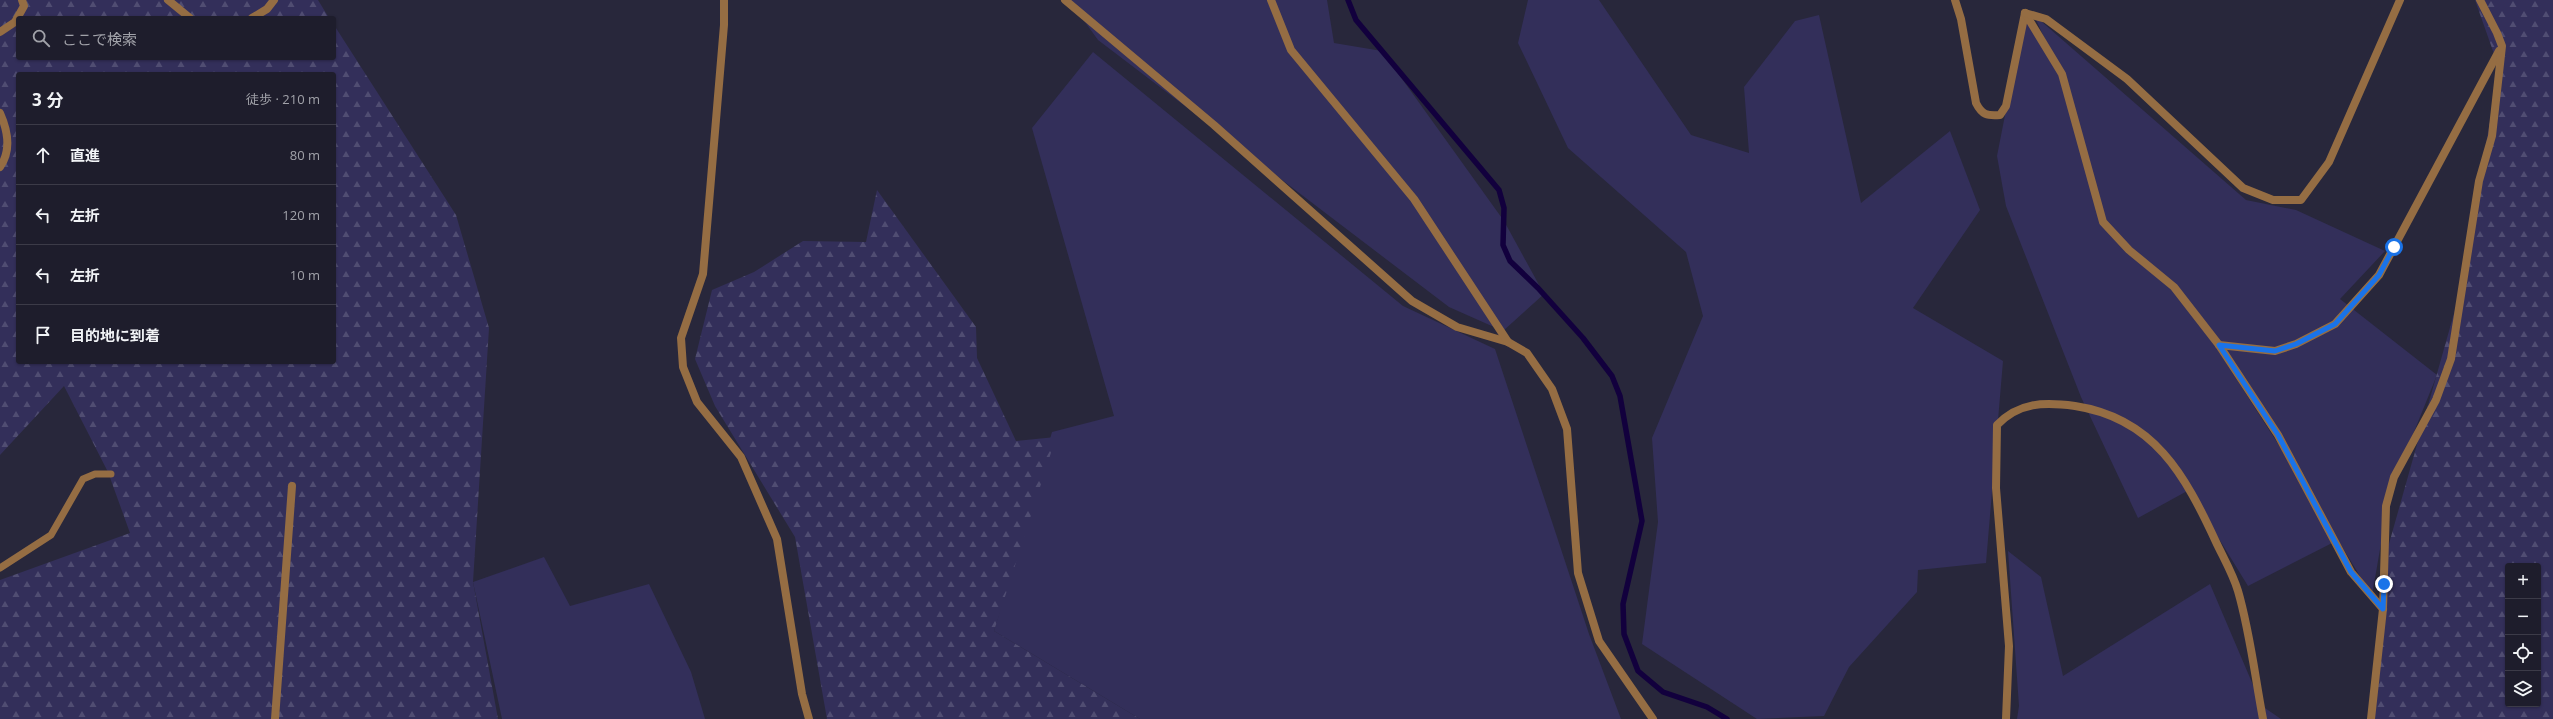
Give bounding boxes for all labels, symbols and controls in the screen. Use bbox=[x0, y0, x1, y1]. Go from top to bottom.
search box bbox=[16, 16, 336, 60]
icon: search bbox=[30, 27, 52, 49]
text: ここで検索 bbox=[62, 29, 137, 49]
text: 3 分 bbox=[32, 88, 63, 111]
text: 徒歩 · 210 m bbox=[246, 90, 320, 108]
icon: ahead bbox=[32, 144, 54, 166]
text: 直進 bbox=[70, 145, 100, 165]
text: 80 m bbox=[290, 146, 320, 164]
icon: left bbox=[32, 204, 54, 226]
text: 左折 bbox=[70, 205, 100, 225]
text: 120 m bbox=[282, 206, 320, 224]
route start bbox=[2385, 238, 2403, 256]
icon: left bbox=[32, 264, 54, 286]
text: 左折 bbox=[70, 265, 100, 285]
text: 10 m bbox=[290, 266, 320, 284]
icon: arrive bbox=[32, 324, 54, 346]
text: 目的地に到着 bbox=[70, 325, 160, 345]
map controls bbox=[2505, 563, 2541, 707]
button: + bbox=[2505, 563, 2541, 599]
route end bbox=[2375, 575, 2393, 593]
button: − bbox=[2505, 599, 2541, 635]
button: locate bbox=[2505, 635, 2541, 671]
button: layers bbox=[2505, 671, 2541, 707]

